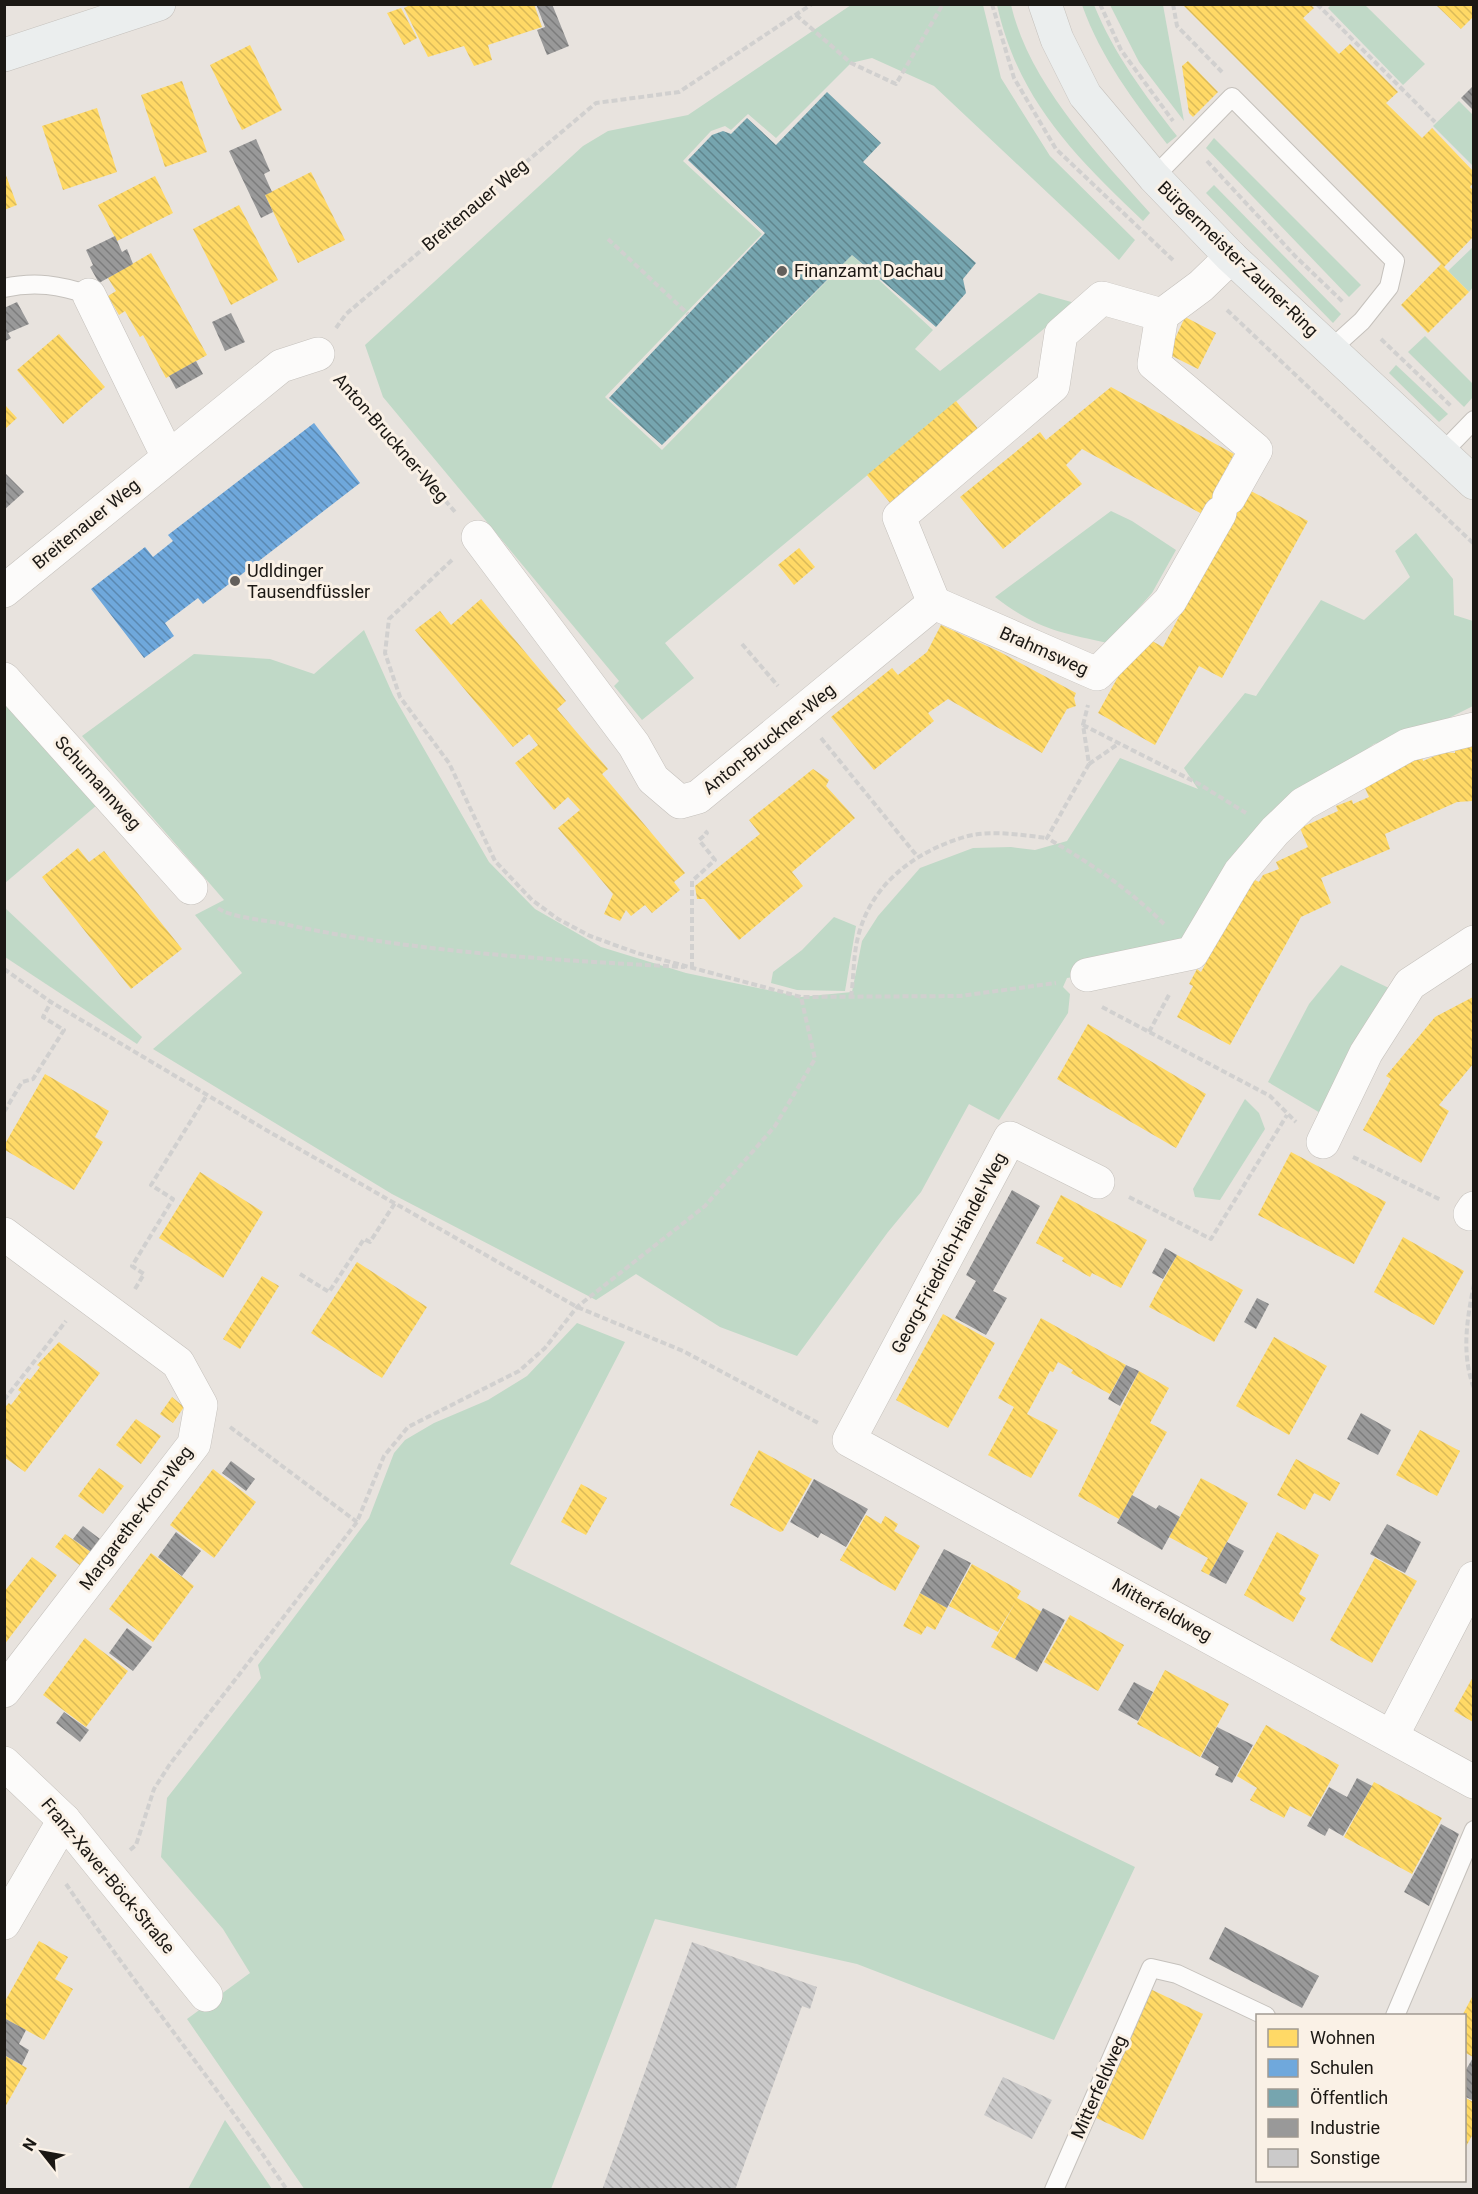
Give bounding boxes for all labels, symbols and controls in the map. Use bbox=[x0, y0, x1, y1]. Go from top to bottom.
street label: Breitenauer Weg bbox=[418, 154, 532, 255]
street label: Bürgermeister-Zauner-Ring bbox=[1154, 176, 1323, 341]
place label: Finanzamt Dachau bbox=[794, 260, 944, 281]
marker: Finanzamt Dachau bbox=[775, 264, 789, 278]
street label: Anton-Bruckner-Weg bbox=[330, 369, 453, 507]
street label: Breitenauer Weg bbox=[28, 474, 143, 573]
place label: Udldinger Tausendfüssler bbox=[247, 560, 370, 602]
marker: Udldinger Tausendfüssler bbox=[228, 574, 242, 588]
street label: Brahmsweg bbox=[997, 622, 1092, 679]
street label: Anton-Bruckner-Weg bbox=[698, 679, 839, 798]
street label: Schumannweg bbox=[51, 732, 146, 834]
street label: Georg-Friedrich-Händel-Weg bbox=[887, 1149, 1011, 1357]
street label: Margarethe-Kron-Weg bbox=[75, 1442, 197, 1594]
street label: Mitterfeldweg bbox=[1109, 1573, 1216, 1646]
street label: Franz-Xaver-Böck-Straße bbox=[37, 1794, 180, 1958]
legend bbox=[1256, 2014, 1466, 2182]
text: Wohnen bbox=[1310, 2027, 1375, 2048]
street label: Mitterfeldweg bbox=[1066, 2032, 1131, 2142]
text: Schulen bbox=[1310, 2057, 1374, 2078]
text: Öffentlich bbox=[1310, 2087, 1388, 2108]
text: Industrie bbox=[1310, 2117, 1380, 2138]
north arrow bbox=[12, 2122, 72, 2182]
text: N bbox=[19, 2135, 41, 2154]
text: Sonstige bbox=[1310, 2147, 1380, 2168]

